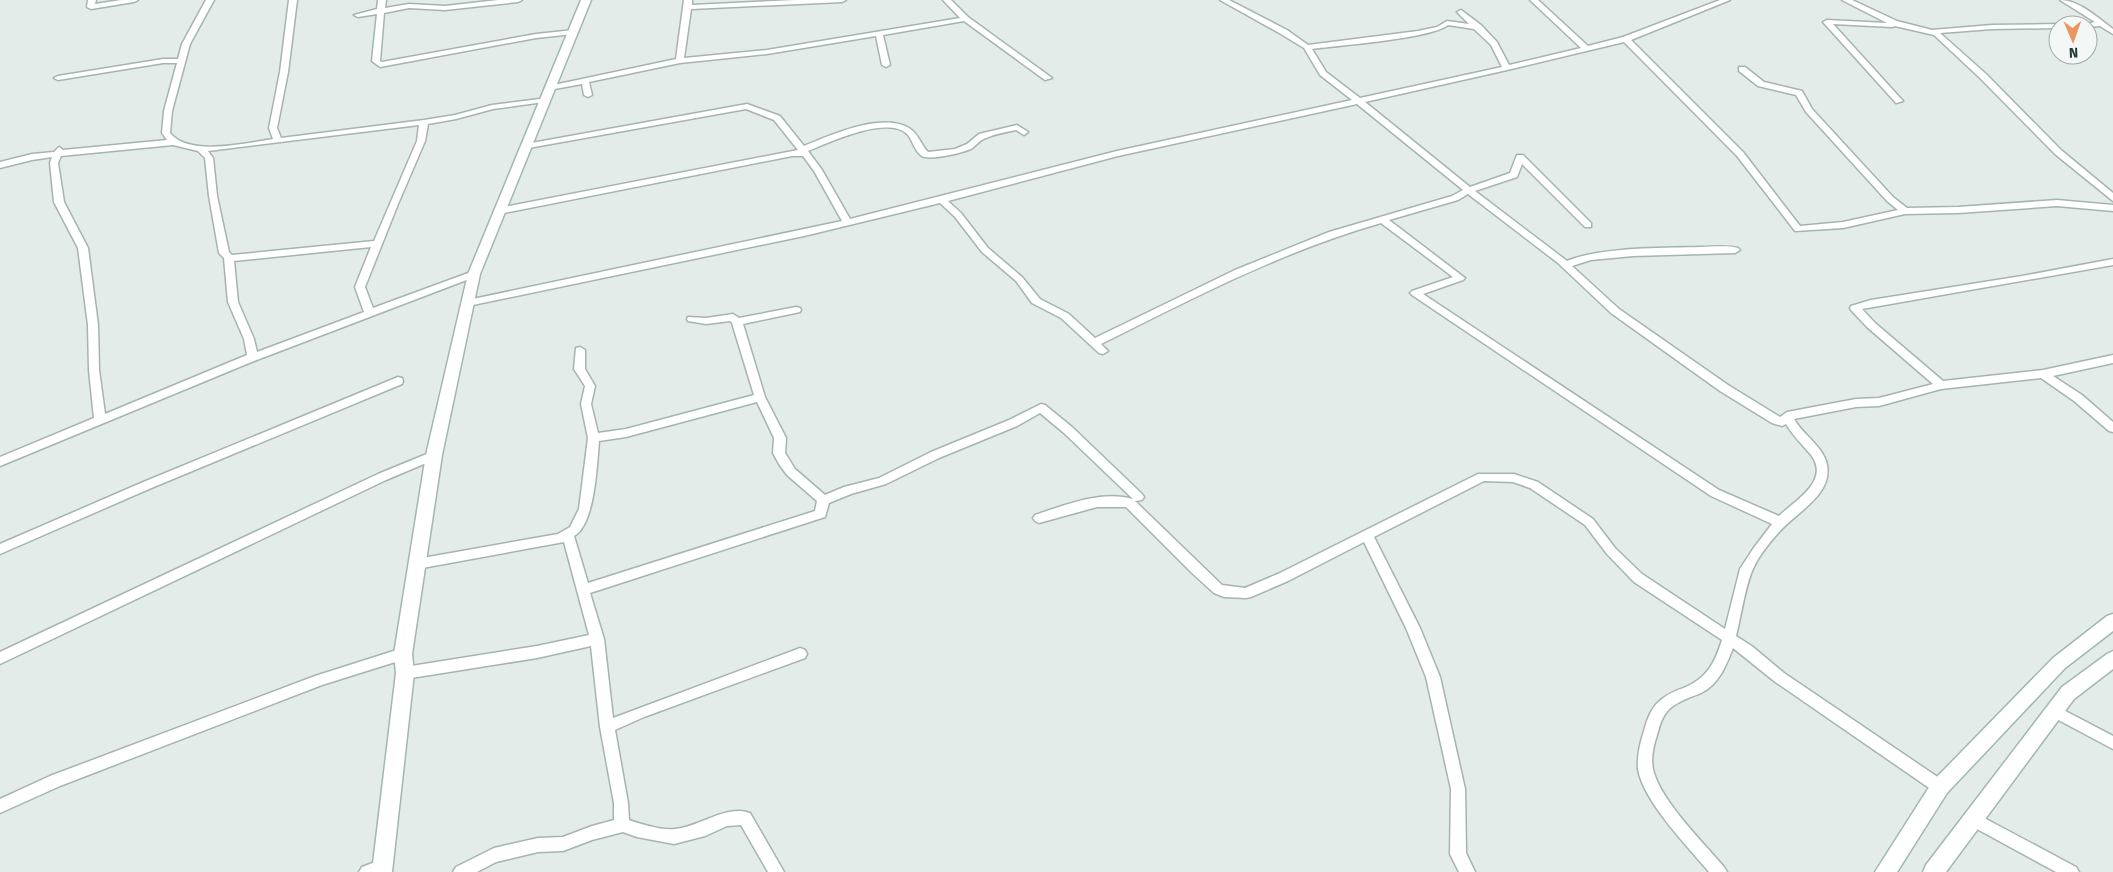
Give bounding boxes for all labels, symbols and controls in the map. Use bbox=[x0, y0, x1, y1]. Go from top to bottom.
north arrow bbox=[2048, 15, 2098, 65]
text: N bbox=[2068, 44, 2078, 61]

